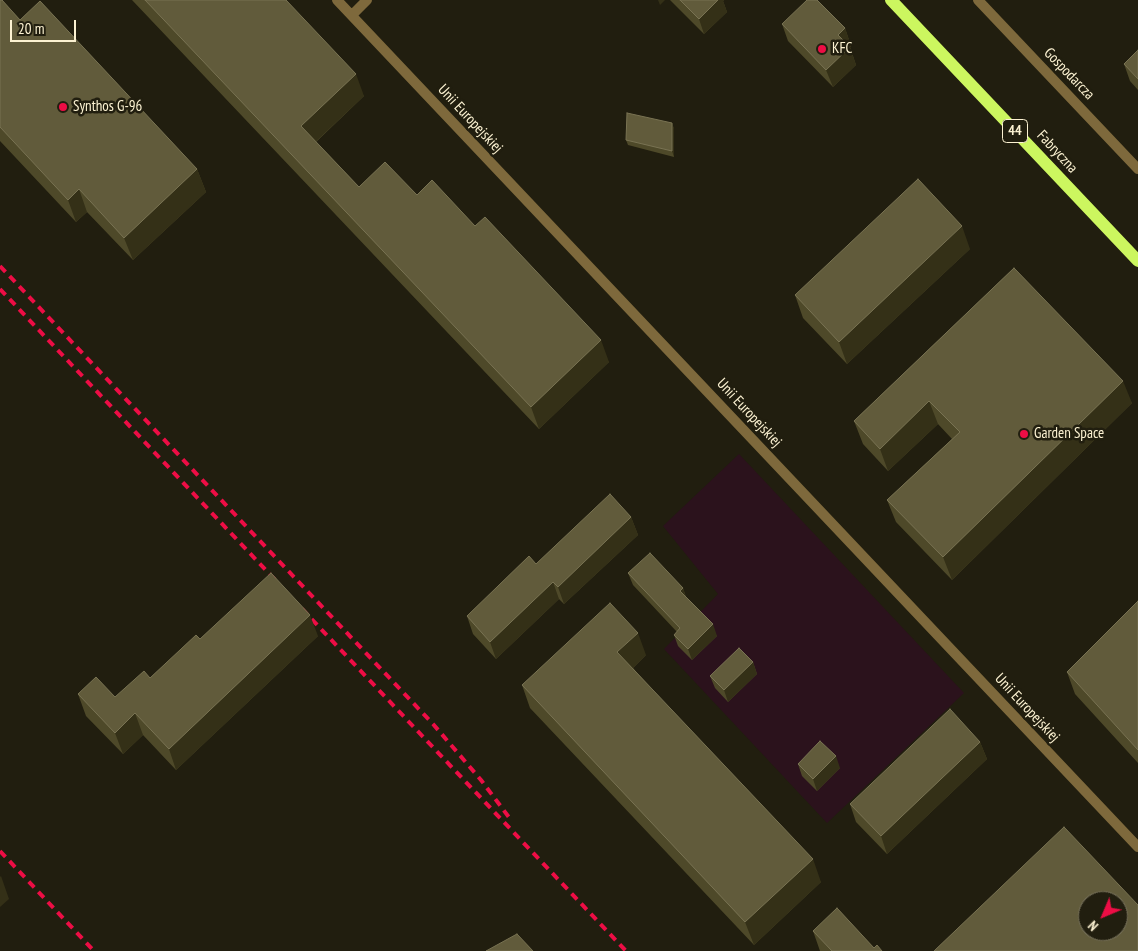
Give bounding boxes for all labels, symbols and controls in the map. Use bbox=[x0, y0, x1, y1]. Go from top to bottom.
scale bar bbox=[12, 10, 79, 42]
text: 20 m bbox=[18, 19, 44, 38]
place label: KFC bbox=[832, 40, 852, 58]
marker: KFC bbox=[816, 43, 828, 55]
street label: Gospodarcza bbox=[1040, 44, 1098, 104]
street label: Unii Europejskiej bbox=[434, 81, 506, 157]
place label: Synthos G-96 bbox=[73, 98, 142, 116]
marker: Synthos G-96 bbox=[57, 101, 69, 113]
road number: 44 bbox=[1002, 120, 1028, 142]
street label: Fabryczna bbox=[1033, 127, 1081, 177]
street label: Unii Europejskiej bbox=[713, 375, 785, 451]
place label: Garden Space bbox=[1034, 425, 1104, 443]
marker: Garden Space bbox=[1018, 428, 1030, 440]
street label: Unii Europejskiej bbox=[991, 670, 1063, 746]
north arrow bbox=[1078, 891, 1128, 941]
text: N bbox=[1084, 917, 1102, 935]

